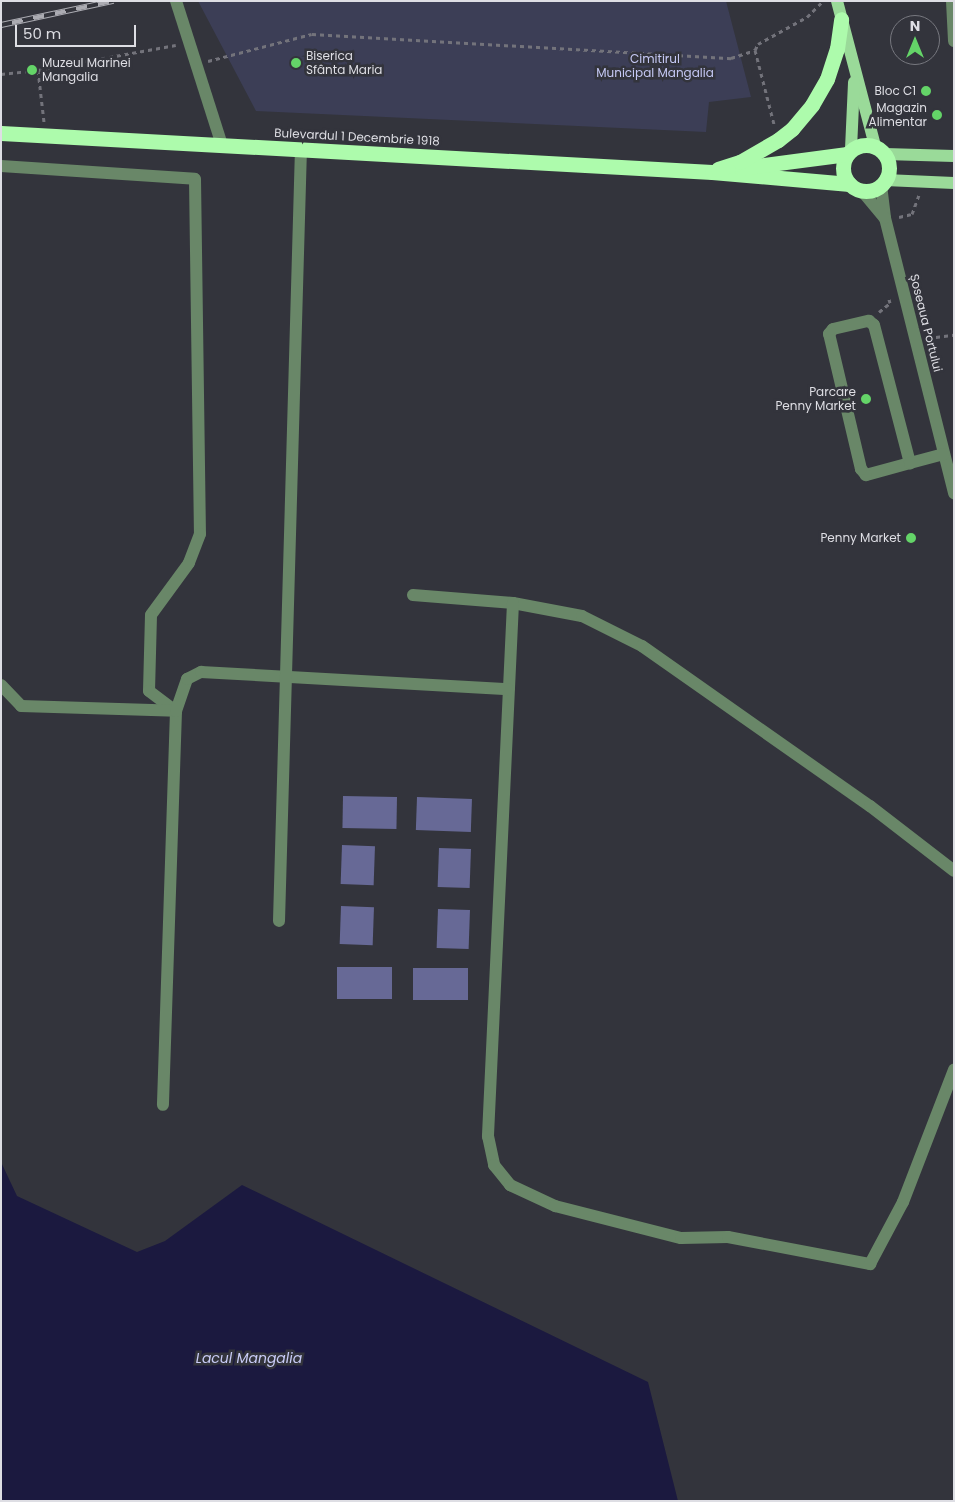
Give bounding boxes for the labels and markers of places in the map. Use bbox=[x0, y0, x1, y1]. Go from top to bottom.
place label: Biserica Sfânta Maria bbox=[306, 49, 382, 77]
place label: Muzeul Marinei Mangalia bbox=[42, 56, 131, 84]
marker: Biserica Sfânta Maria bbox=[290, 57, 302, 69]
marker: Muzeul Marinei Mangalia bbox=[26, 64, 38, 76]
place label: Bloc C1 bbox=[874, 84, 916, 98]
marker: Bloc C1 bbox=[920, 85, 932, 97]
place label: Magazin Alimentar bbox=[869, 101, 927, 129]
marker: Magazin Alimentar bbox=[931, 109, 943, 121]
place label: Parcare Penny Market bbox=[775, 385, 856, 413]
marker: Parcare Penny Market bbox=[860, 393, 872, 405]
place label: Penny Market bbox=[820, 531, 901, 545]
marker: Penny Market bbox=[905, 532, 917, 544]

